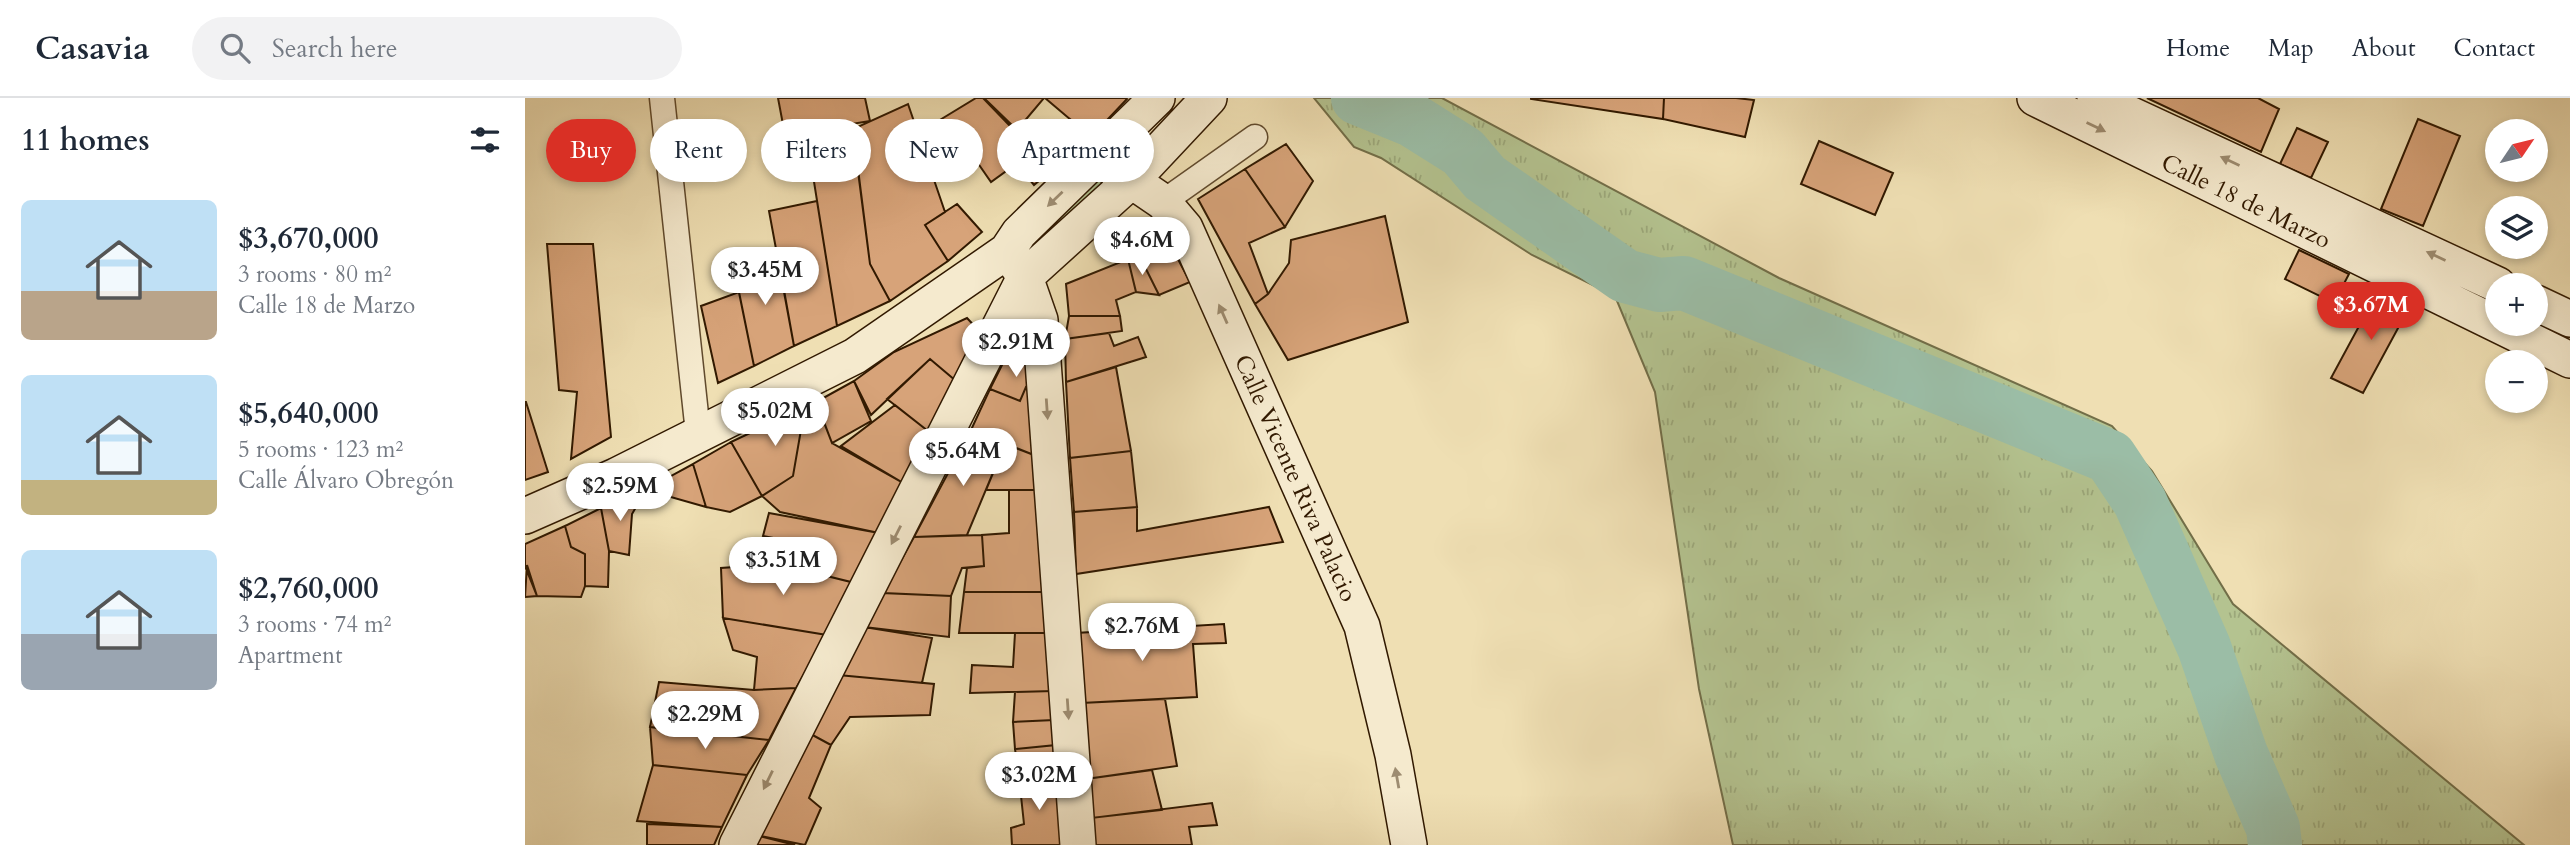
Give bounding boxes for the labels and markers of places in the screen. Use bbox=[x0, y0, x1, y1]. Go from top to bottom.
pin: $4.6M bbox=[1093, 218, 1191, 277]
pin: $3.45M bbox=[708, 248, 822, 307]
pin: $3.67M bbox=[2314, 282, 2428, 342]
pin: $2.91M bbox=[959, 320, 1073, 379]
pin: $5.02M bbox=[718, 388, 832, 448]
pin: $5.64M bbox=[906, 428, 1020, 488]
pin: $2.59M bbox=[563, 464, 677, 523]
pin: $3.51M bbox=[726, 538, 840, 597]
pin: $2.76M bbox=[1085, 603, 1199, 663]
pin: $2.29M bbox=[648, 692, 762, 751]
pin: $3.02M bbox=[982, 752, 1096, 812]

